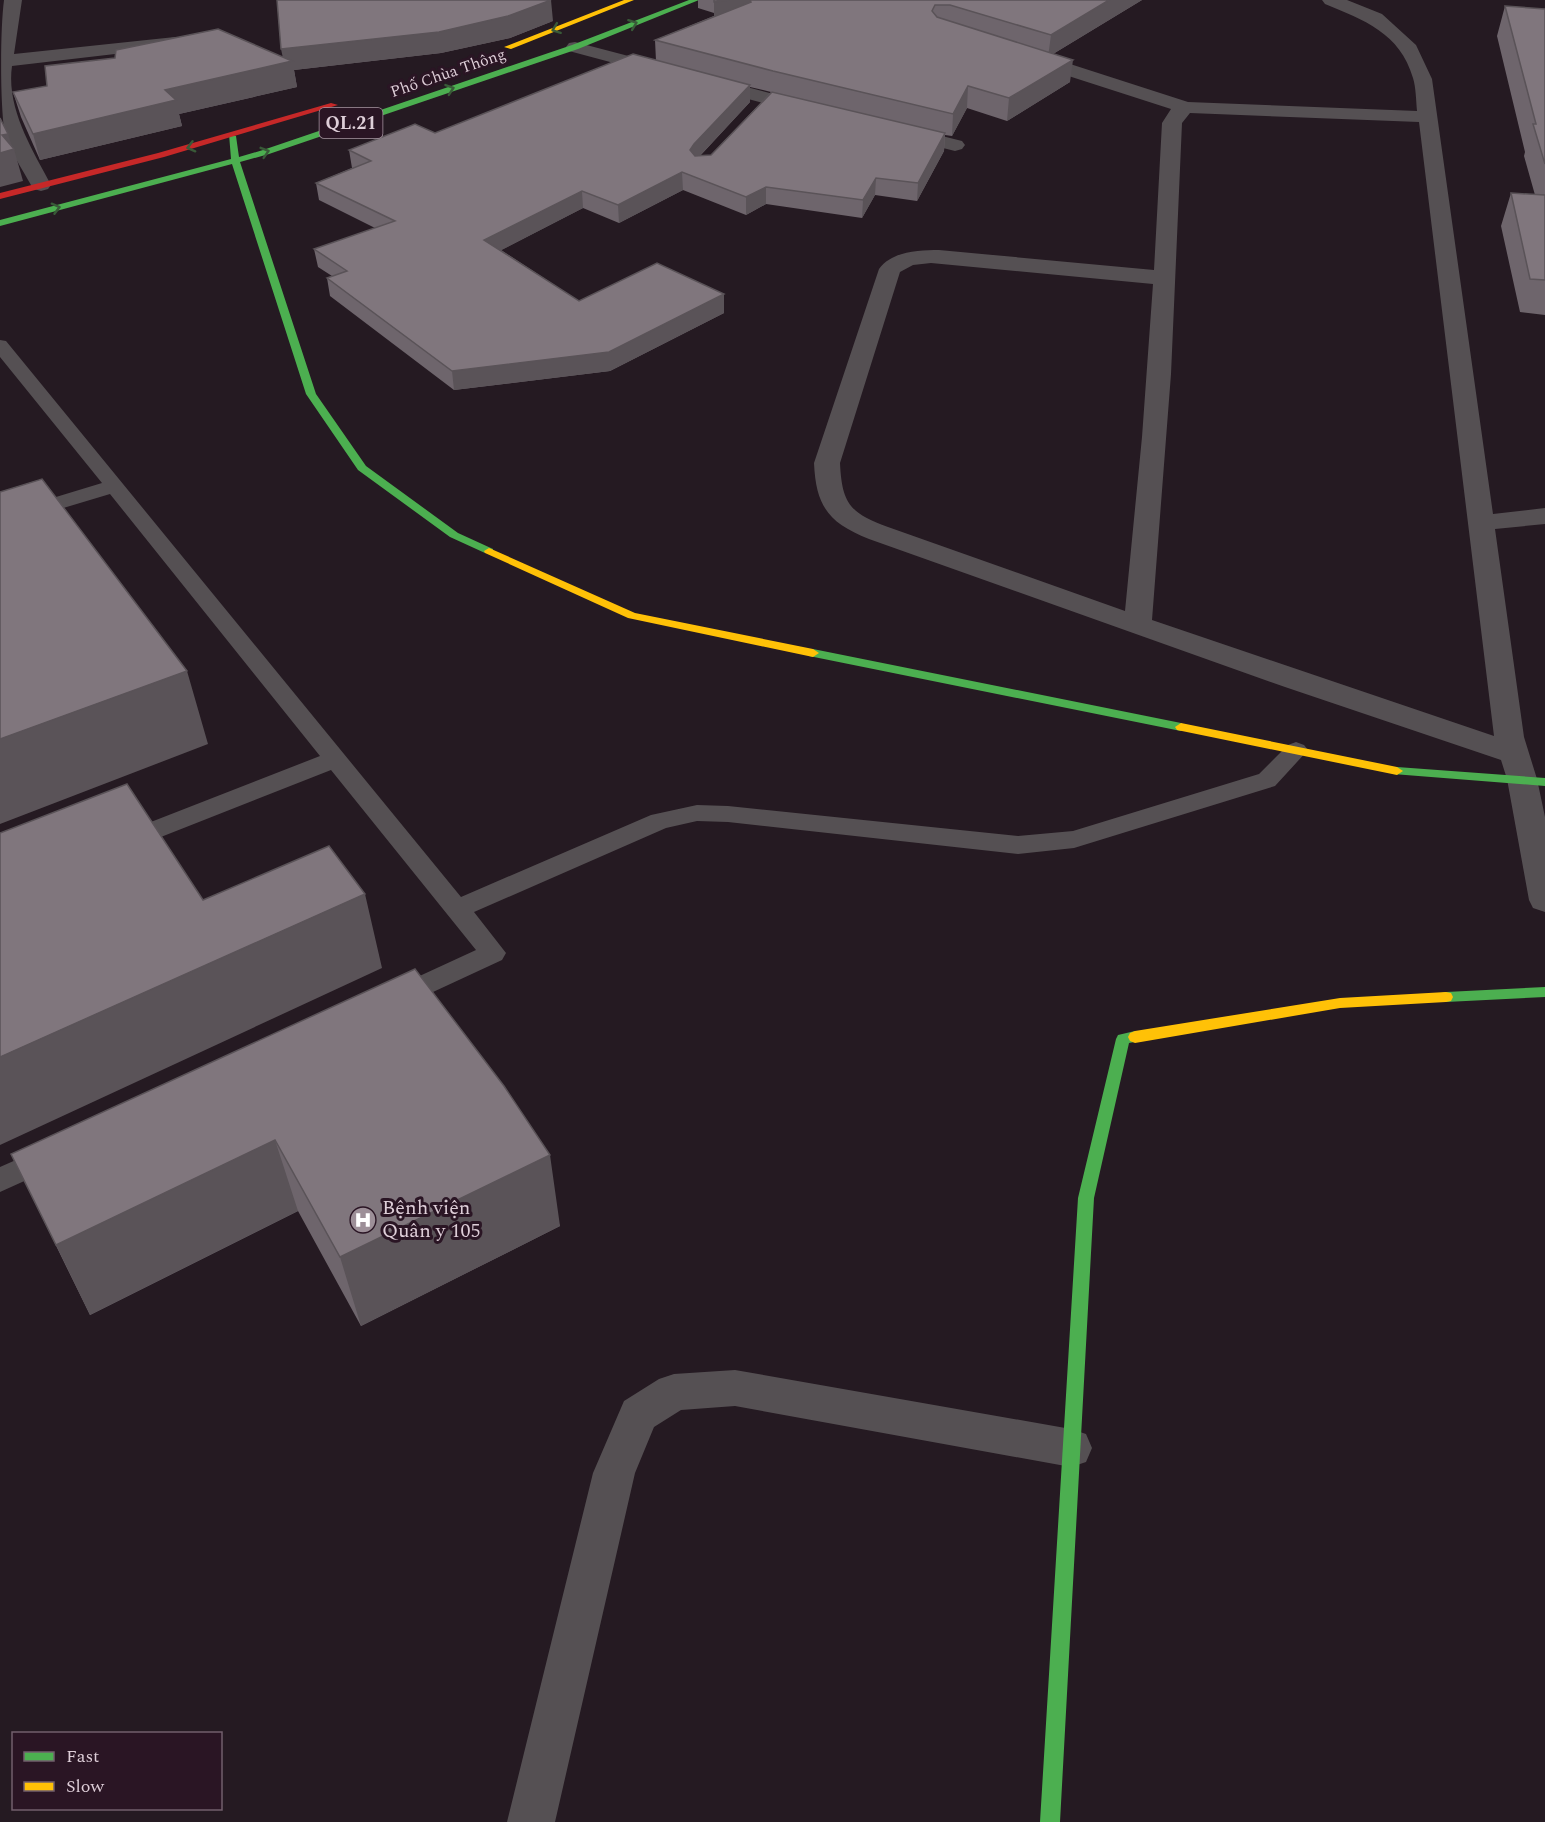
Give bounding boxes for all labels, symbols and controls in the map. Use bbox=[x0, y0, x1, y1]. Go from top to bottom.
one-way arrow bbox=[627, 19, 638, 31]
one-way arrow bbox=[551, 22, 562, 34]
street label: Phố Chùa Thông bbox=[387, 42, 509, 104]
one-way arrow bbox=[444, 84, 455, 97]
road number: QL.21 bbox=[320, 108, 382, 138]
one-way arrow bbox=[186, 140, 197, 152]
one-way arrow bbox=[259, 146, 270, 159]
one-way arrow bbox=[51, 203, 61, 215]
place label: Bệnh viện Quân y 105 bbox=[382, 1193, 480, 1246]
hospital icon: Bệnh viện Quân y 105 bbox=[348, 1205, 378, 1235]
legend bbox=[12, 1732, 222, 1810]
text: Fast bbox=[66, 1743, 99, 1770]
text: Slow bbox=[66, 1773, 105, 1800]

